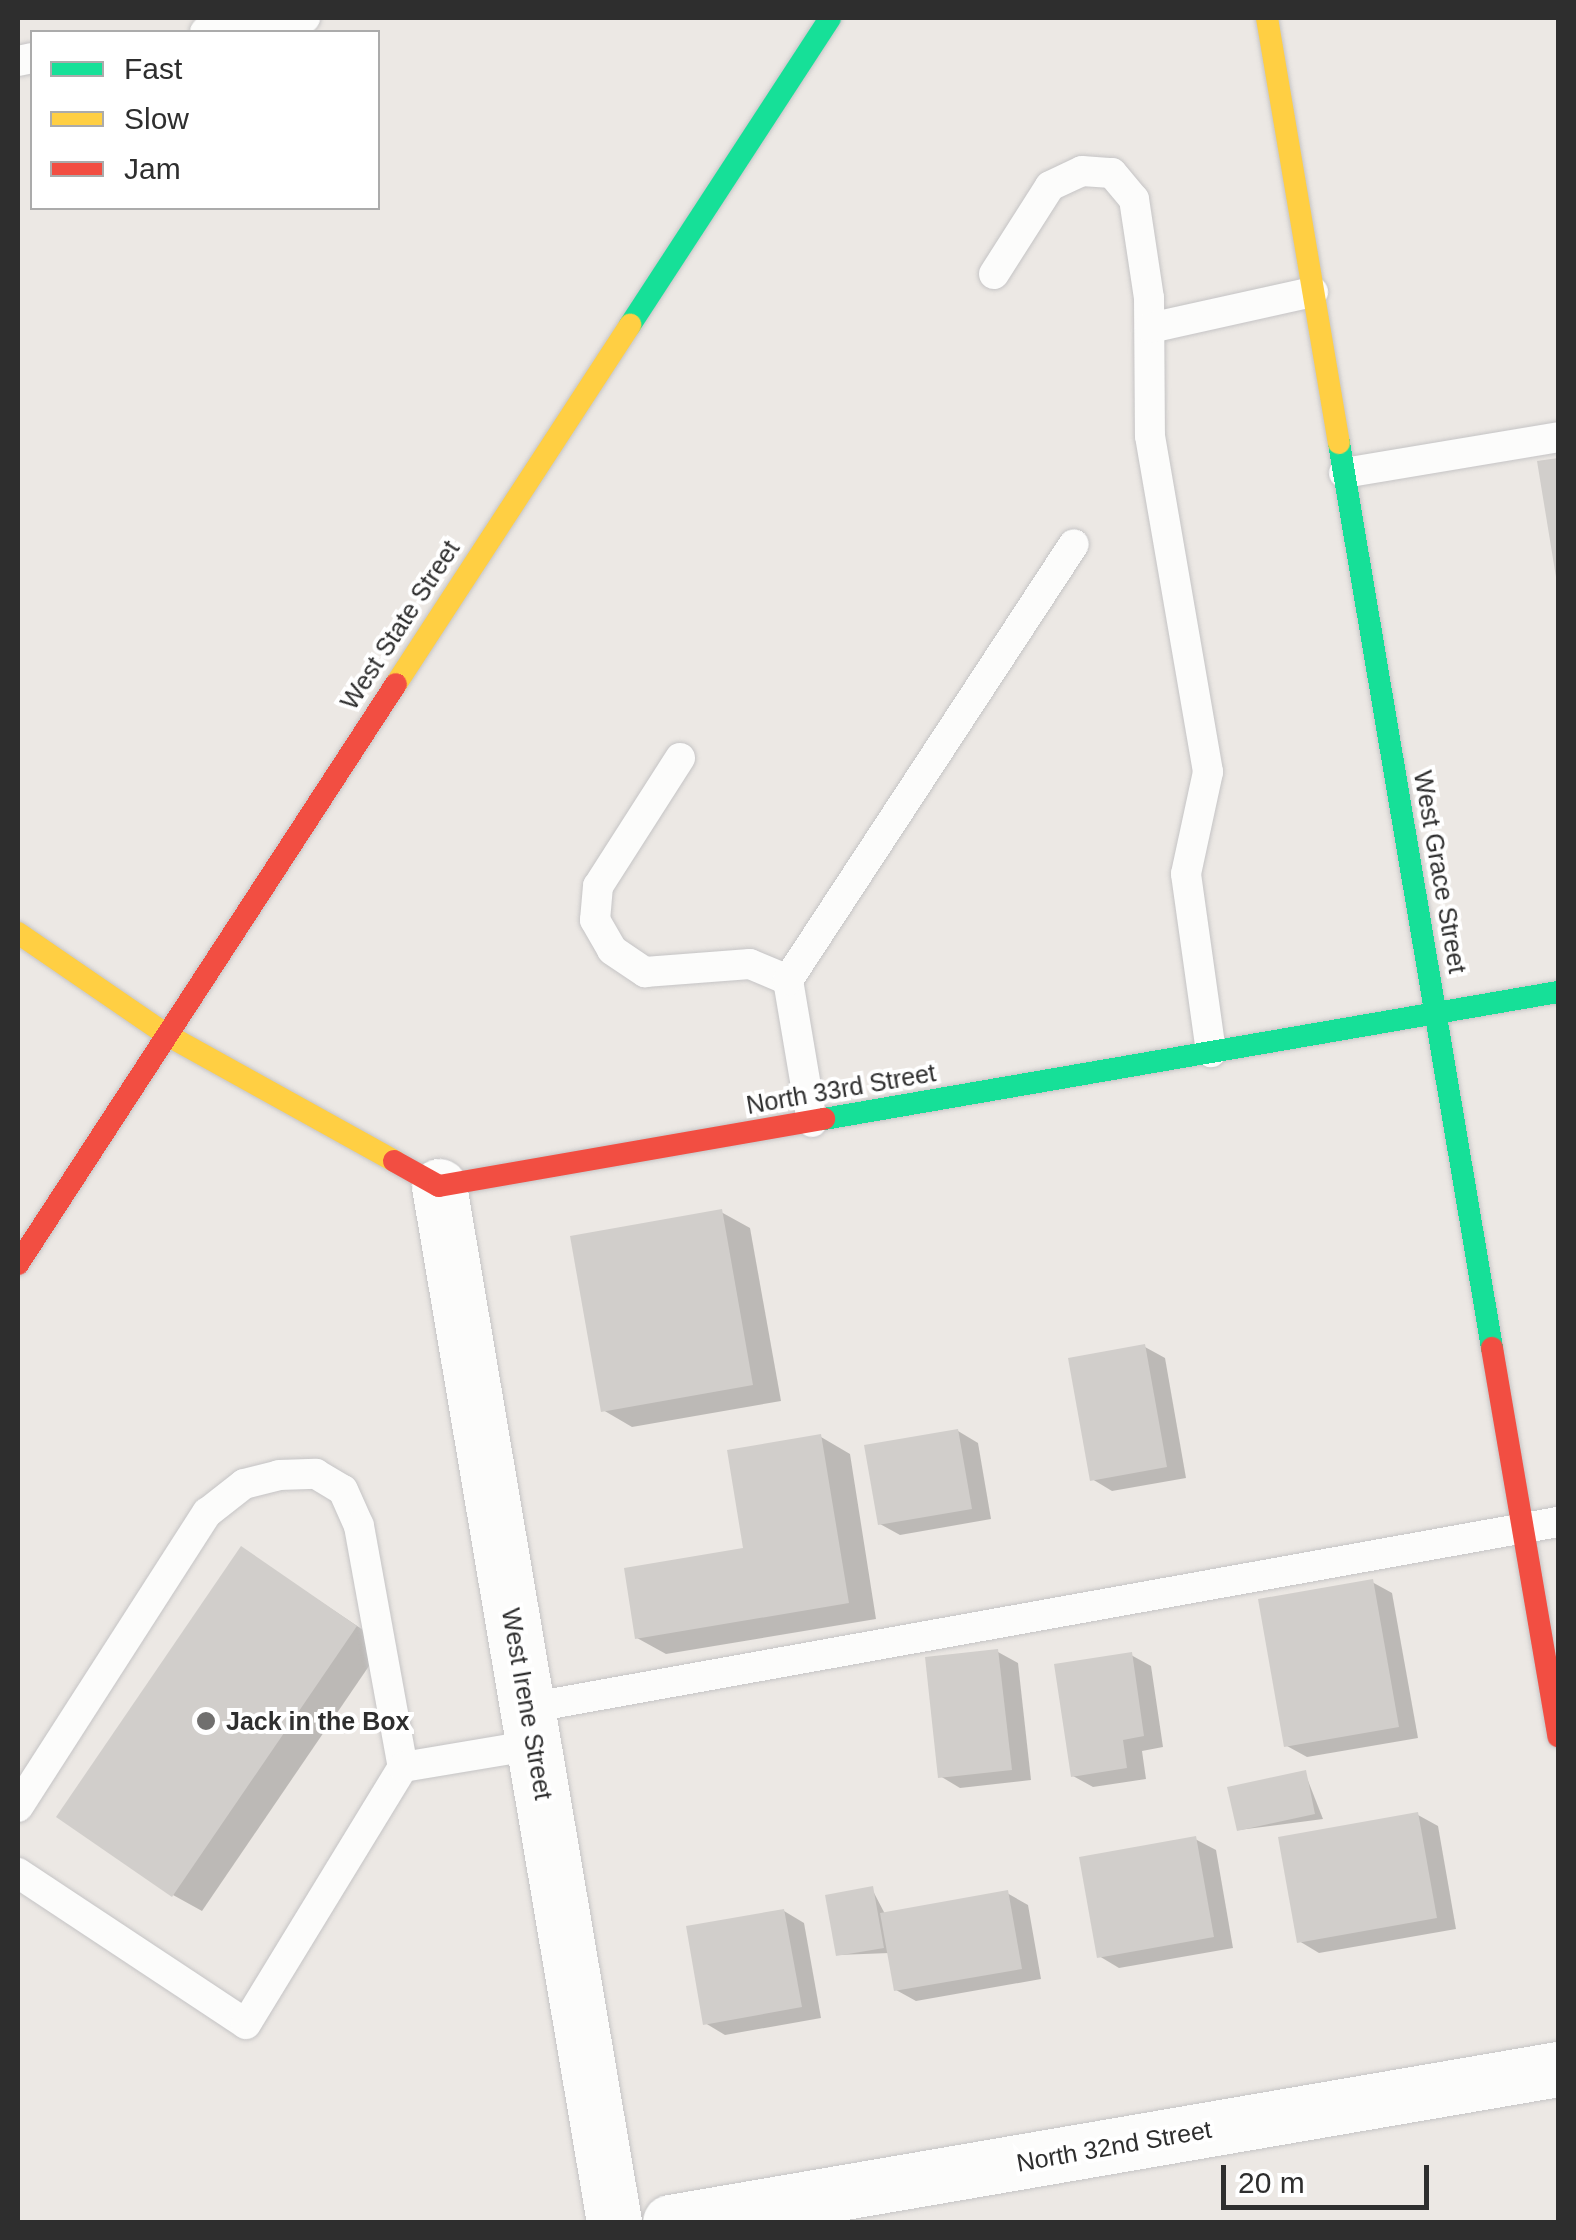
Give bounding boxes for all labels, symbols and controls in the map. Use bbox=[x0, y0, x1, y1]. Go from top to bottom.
legend bbox=[30, 30, 380, 210]
text: Fast bbox=[124, 52, 182, 85]
text: Slow bbox=[124, 102, 189, 135]
text: Jam bbox=[124, 152, 181, 185]
street label: West State Street bbox=[334, 535, 466, 715]
street label: West Grace Street bbox=[1407, 768, 1473, 976]
street label: North 33rd Street bbox=[744, 1058, 938, 1120]
street label: West Irene Street bbox=[495, 1606, 559, 1802]
place label: Jack in the Box bbox=[226, 1706, 409, 1736]
marker: Jack in the Box bbox=[195, 1710, 217, 1732]
street label: North 32nd Street bbox=[1014, 2114, 1214, 2178]
scale bar bbox=[1226, 2145, 1434, 2207]
text: 20 m bbox=[1238, 2166, 1305, 2199]

